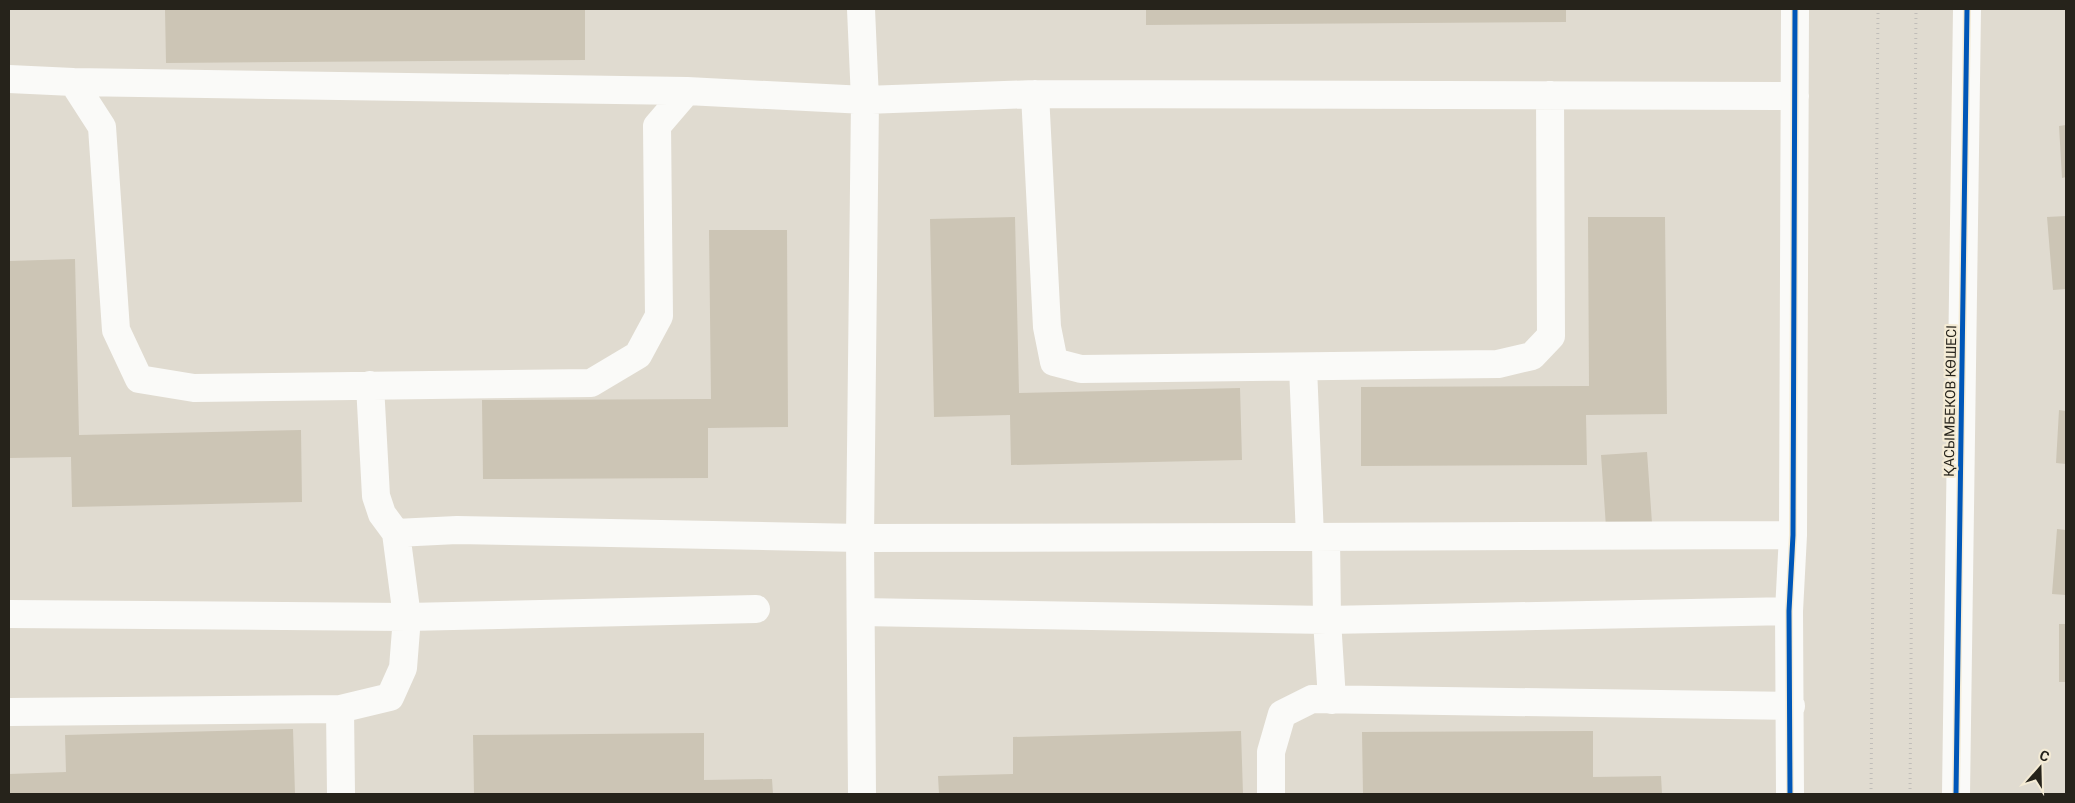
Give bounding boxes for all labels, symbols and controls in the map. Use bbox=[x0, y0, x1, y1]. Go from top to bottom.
street label: ҚАСЫМБЕКОВ КӨШЕСІ bbox=[1941, 325, 1959, 477]
north arrow bbox=[2015, 743, 2065, 793]
text: С bbox=[2037, 747, 2051, 765]

